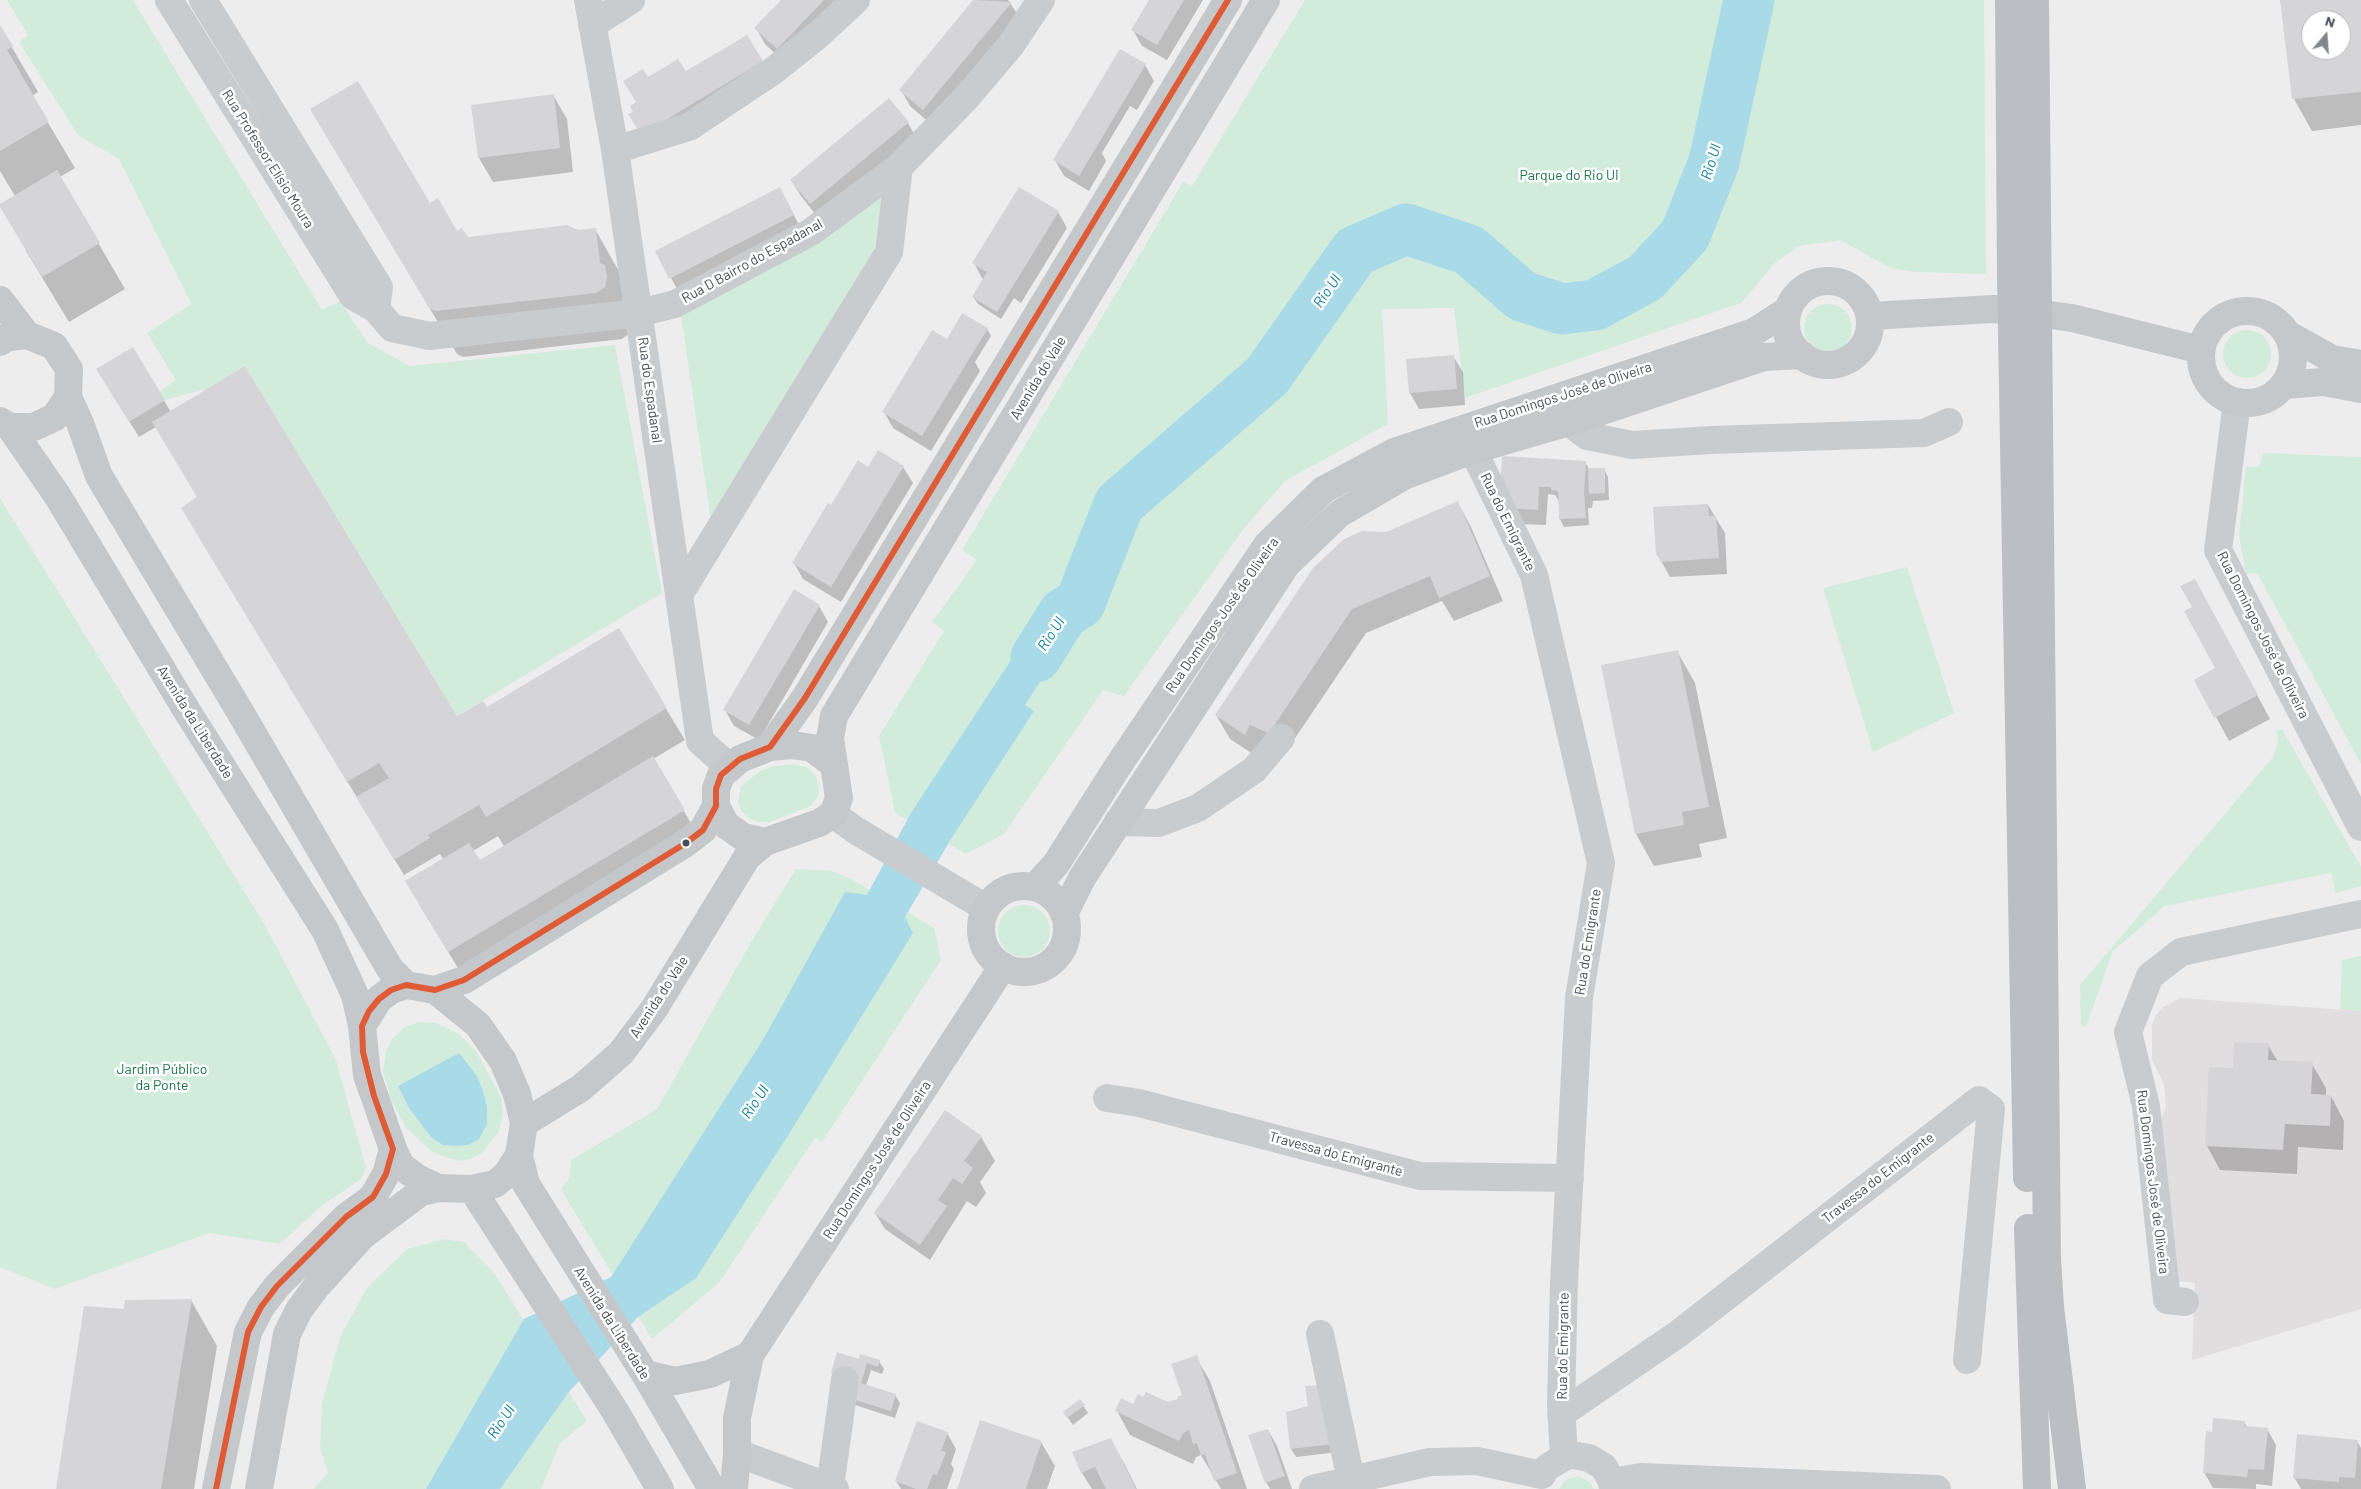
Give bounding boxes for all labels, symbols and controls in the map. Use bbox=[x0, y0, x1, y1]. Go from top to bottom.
north arrow bbox=[2301, 10, 2351, 60]
text: N bbox=[2323, 12, 2338, 31]
street label: Rua Professor Elísio Moura bbox=[218, 87, 318, 231]
water label: Rio Ul bbox=[1697, 142, 1725, 182]
park label: Parque do Rio Ul bbox=[1520, 167, 1618, 183]
street label: Rua D Bairro do Espadanal bbox=[679, 215, 825, 307]
water label: Rio Ul bbox=[1309, 271, 1345, 311]
street label: Avenida do Vale bbox=[1007, 333, 1069, 423]
street label: Rua do Espadanal bbox=[634, 336, 666, 444]
street label: Rua Domingos José de Oliveira bbox=[1472, 358, 1654, 432]
street label: Rua do Emigrante bbox=[1477, 470, 1539, 574]
street label: Rua Domingos José de Oliveira bbox=[1162, 534, 1282, 696]
street label: Rua Domingos José de Oliveira bbox=[2213, 549, 2313, 721]
water label: Rio Ul bbox=[1034, 614, 1068, 654]
street label: Avenida da Liberdade bbox=[153, 663, 237, 781]
unlabelled marker bbox=[681, 838, 691, 848]
street label: Rua do Emigrante bbox=[1571, 888, 1605, 996]
street label: Avenida do Vale bbox=[626, 953, 692, 1041]
park label: Jardim Público da Ponte bbox=[117, 1061, 207, 1094]
street label: Rua Domingos José de Oliveira bbox=[819, 1078, 935, 1242]
water label: Rio Ul bbox=[737, 1082, 773, 1122]
street label: Rua Domingos José de Oliveira bbox=[2133, 1089, 2173, 1275]
street label: Travessa do Emigrante bbox=[1267, 1128, 1405, 1180]
street label: Travessa do Emigrante bbox=[1819, 1129, 1937, 1227]
street label: Avenida da Liberdade bbox=[570, 1264, 654, 1382]
street label: Rua do Emigrante bbox=[1554, 1292, 1572, 1400]
water label: Rio Ul bbox=[483, 1402, 519, 1442]

